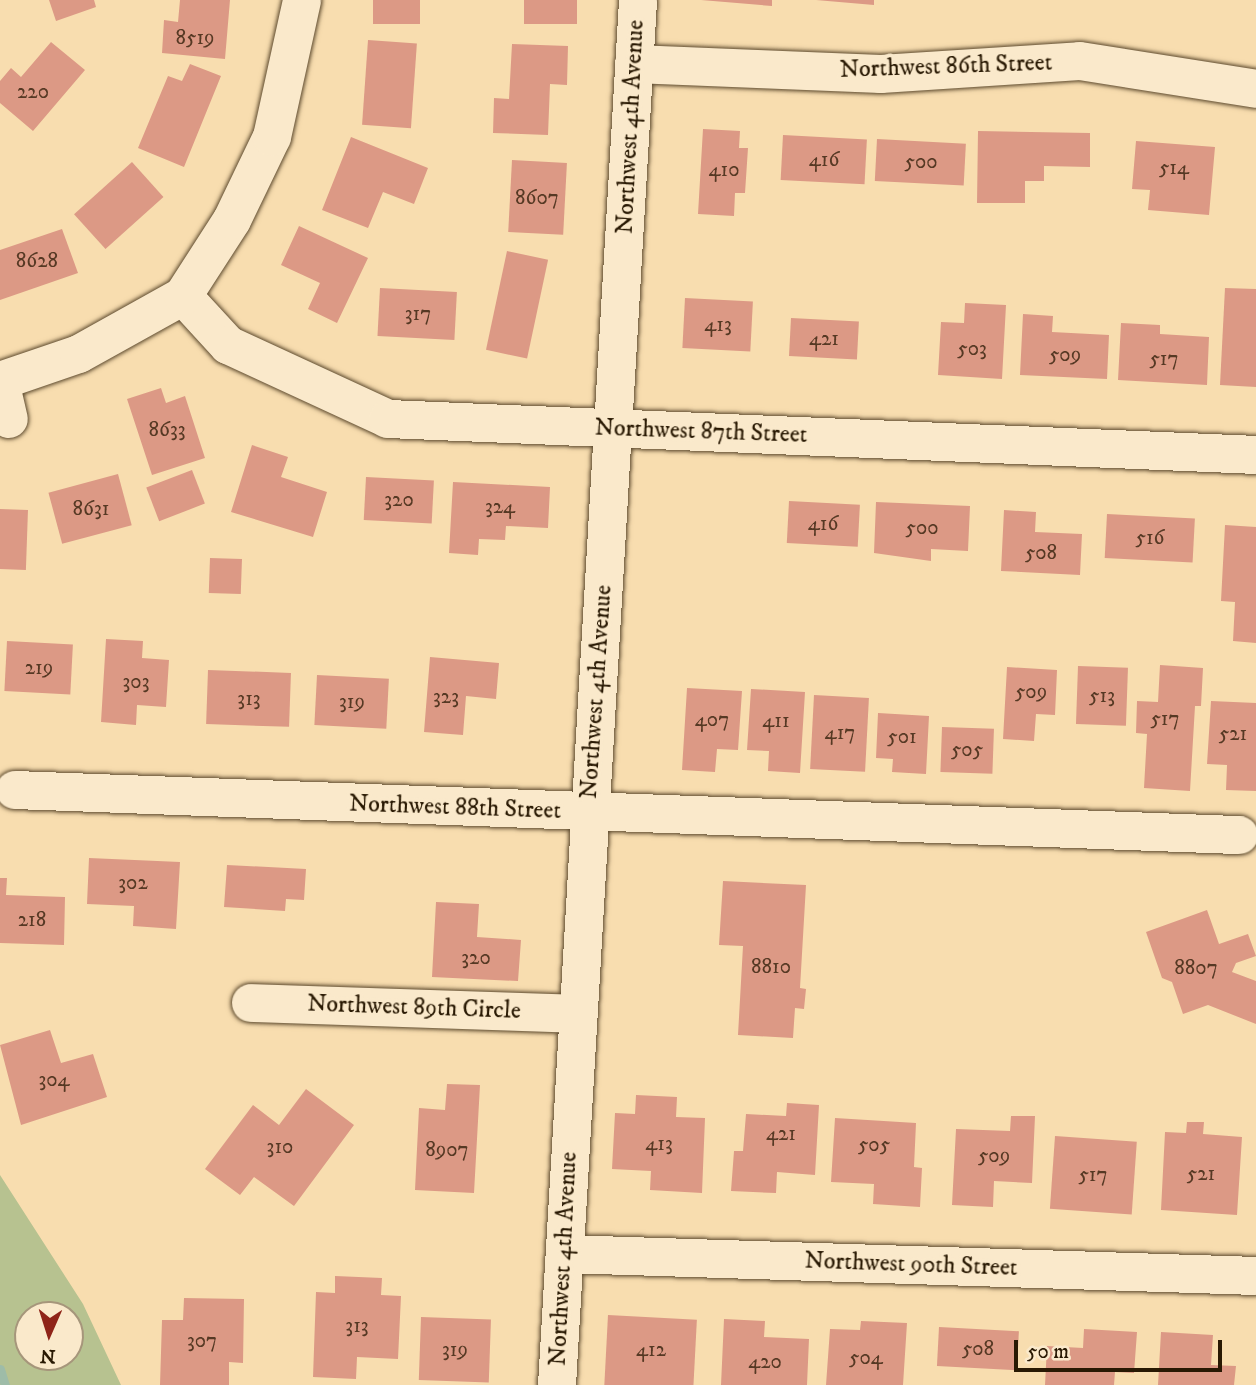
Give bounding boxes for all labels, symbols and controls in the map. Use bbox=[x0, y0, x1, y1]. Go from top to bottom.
street label: Northwest 4th Avenue bbox=[611, 19, 651, 235]
house number: 8519 bbox=[175, 25, 215, 51]
street label: Northwest 86th Street bbox=[839, 49, 1053, 85]
house number: 220 bbox=[17, 79, 49, 105]
house number: 416 bbox=[809, 147, 839, 173]
house number: 500 bbox=[904, 149, 938, 175]
house number: 514 bbox=[1159, 155, 1189, 181]
house number: 410 bbox=[708, 157, 740, 183]
house number: 8607 bbox=[515, 185, 559, 211]
house number: 8628 bbox=[16, 248, 58, 274]
house number: 317 bbox=[405, 301, 431, 327]
house number: 413 bbox=[704, 312, 732, 338]
house number: 421 bbox=[809, 326, 839, 352]
house number: 503 bbox=[957, 336, 987, 362]
house number: 509 bbox=[1049, 342, 1081, 368]
house number: 517 bbox=[1149, 346, 1179, 372]
street label: Northwest 87th Street bbox=[594, 414, 808, 450]
house number: 8633 bbox=[148, 417, 186, 443]
house number: 320 bbox=[384, 487, 414, 513]
house number: 324 bbox=[485, 494, 515, 520]
house number: 8631 bbox=[73, 496, 109, 522]
house number: 416 bbox=[808, 511, 838, 537]
house number: 500 bbox=[905, 515, 939, 541]
house number: 516 bbox=[1136, 525, 1164, 551]
house number: 508 bbox=[1025, 540, 1057, 566]
street label: Northwest 4th Avenue bbox=[575, 584, 619, 800]
house number: 219 bbox=[25, 655, 53, 681]
house number: 303 bbox=[123, 669, 149, 695]
house number: 509 bbox=[1015, 679, 1047, 705]
house number: 513 bbox=[1089, 683, 1115, 709]
house number: 323 bbox=[433, 684, 459, 710]
house number: 313 bbox=[237, 686, 261, 712]
house number: 319 bbox=[339, 689, 365, 715]
house number: 517 bbox=[1150, 706, 1180, 732]
house number: 407 bbox=[695, 707, 729, 733]
house number: 411 bbox=[762, 708, 790, 734]
house number: 417 bbox=[825, 720, 855, 746]
house number: 521 bbox=[1219, 721, 1247, 747]
house number: 501 bbox=[887, 724, 917, 750]
house number: 505 bbox=[951, 737, 983, 763]
street label: Northwest 88th Street bbox=[348, 790, 562, 826]
house number: 302 bbox=[118, 870, 148, 896]
house number: 218 bbox=[18, 907, 46, 933]
house number: 320 bbox=[461, 945, 491, 971]
house number: 8810 bbox=[751, 954, 791, 980]
house number: 8807 bbox=[1174, 955, 1218, 981]
street label: Northwest 89th Circle bbox=[307, 990, 521, 1026]
house number: 304 bbox=[38, 1067, 70, 1093]
house number: 421 bbox=[766, 1121, 796, 1147]
house number: 413 bbox=[645, 1131, 673, 1157]
house number: 505 bbox=[858, 1132, 890, 1158]
house number: 310 bbox=[267, 1134, 293, 1160]
house number: 8907 bbox=[425, 1137, 469, 1163]
house number: 509 bbox=[978, 1143, 1010, 1169]
street label: Northwest 4th Avenue bbox=[544, 1151, 584, 1367]
house number: 521 bbox=[1187, 1161, 1215, 1187]
house number: 517 bbox=[1078, 1162, 1108, 1188]
street label: Northwest 90th Street bbox=[804, 1247, 1018, 1283]
north arrow bbox=[14, 1301, 84, 1371]
house number: 313 bbox=[345, 1313, 369, 1339]
scale bar bbox=[1018, 1326, 1226, 1370]
house number: 307 bbox=[187, 1328, 217, 1354]
house number: 508 bbox=[962, 1336, 994, 1362]
house number: 319 bbox=[442, 1337, 468, 1363]
house number: 412 bbox=[636, 1337, 666, 1363]
text: 50 m bbox=[1027, 1339, 1069, 1365]
text: N bbox=[40, 1344, 56, 1367]
house number: 504 bbox=[849, 1345, 883, 1371]
house number: 420 bbox=[748, 1349, 782, 1375]

